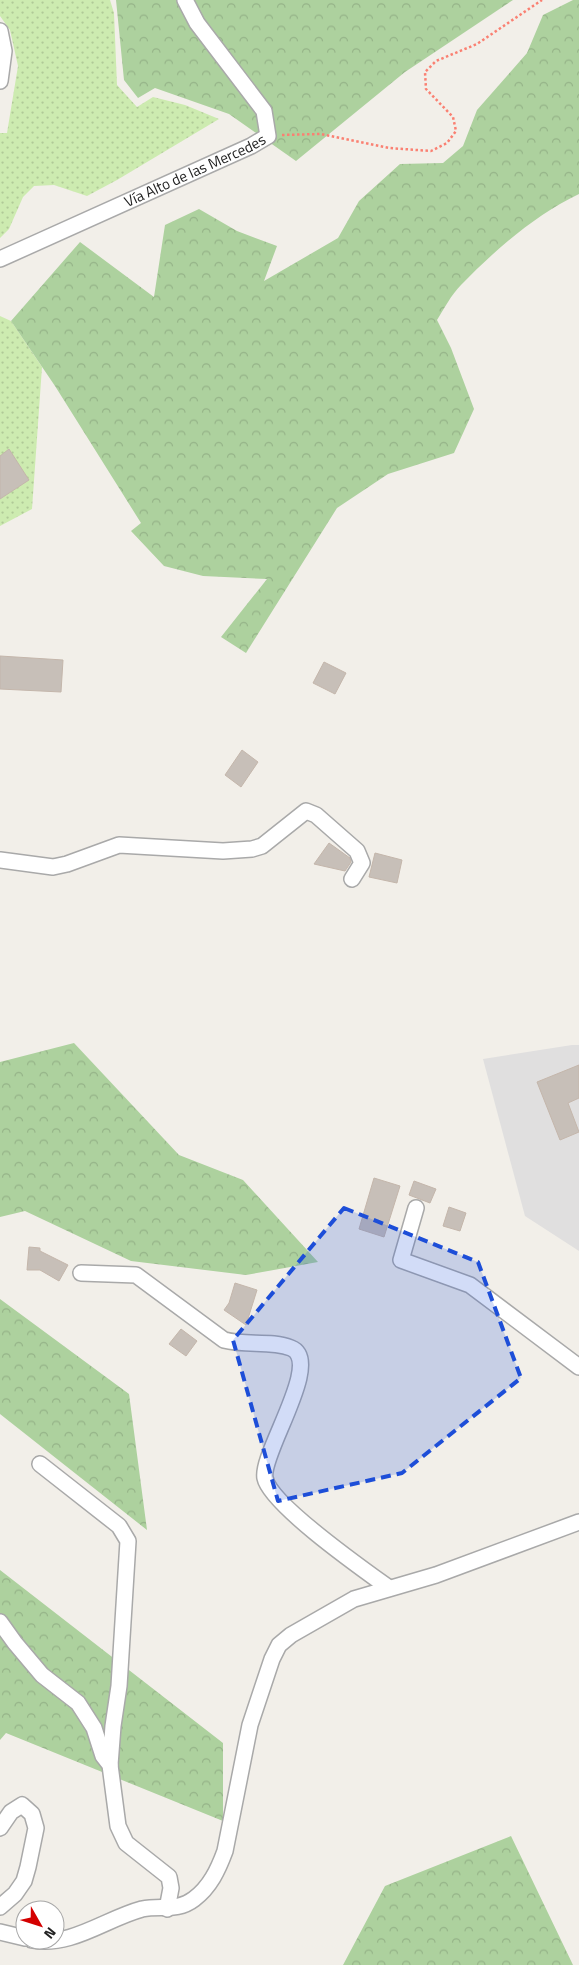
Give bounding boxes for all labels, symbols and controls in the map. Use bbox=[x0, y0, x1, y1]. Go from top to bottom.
street label: Vía Alto de las Mercedes bbox=[120, 128, 270, 213]
north arrow bbox=[15, 1900, 65, 1950]
text: N bbox=[39, 1923, 62, 1944]

